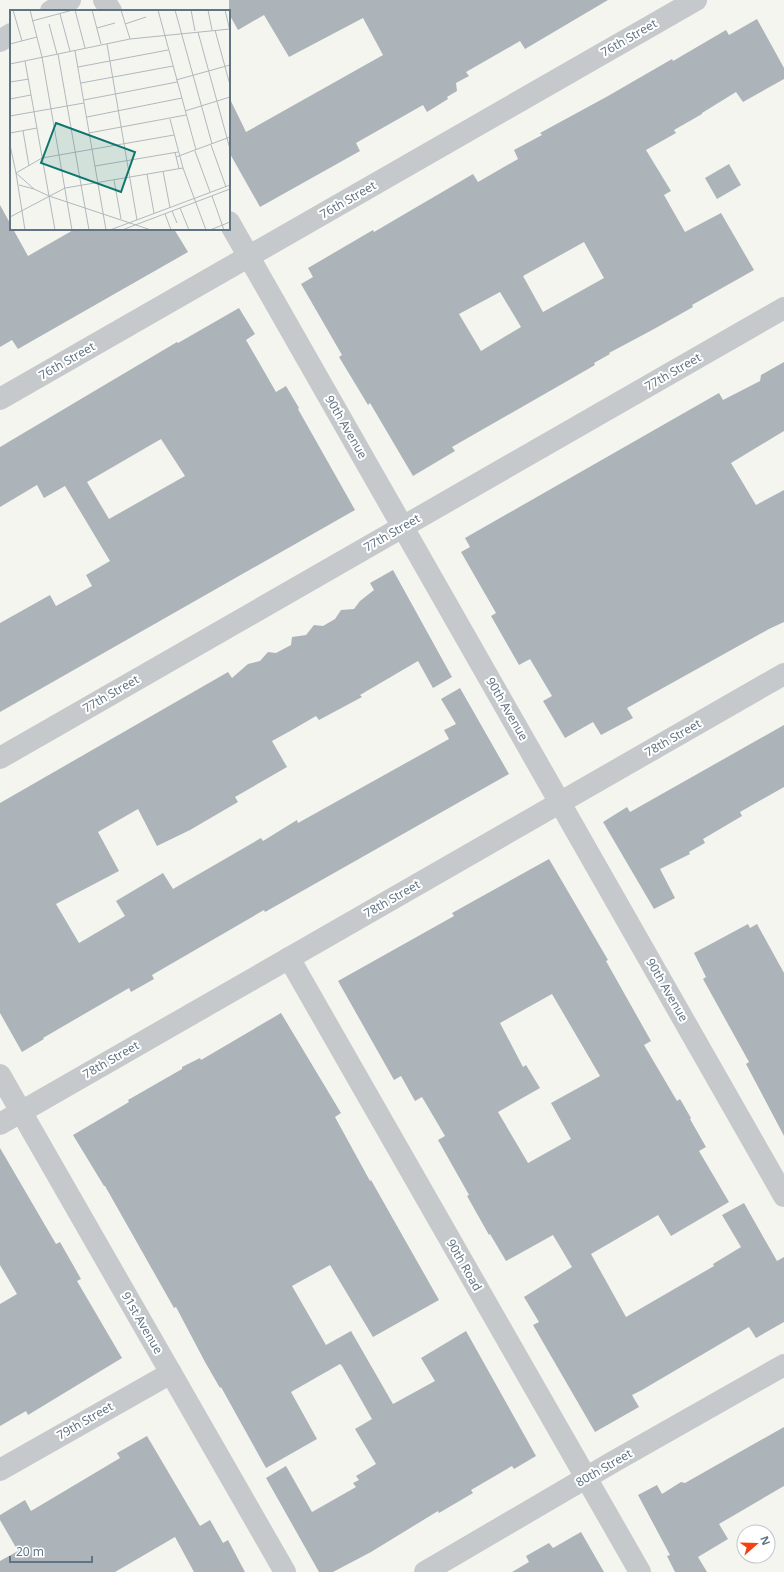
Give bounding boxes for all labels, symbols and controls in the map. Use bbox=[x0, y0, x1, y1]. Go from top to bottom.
inset map bbox=[10, 10, 230, 230]
street label: 76th Street bbox=[598, 14, 660, 60]
street label: 76th Street bbox=[317, 176, 379, 222]
street label: 76th Street bbox=[36, 337, 98, 383]
street label: 77th Street bbox=[642, 348, 704, 394]
street label: 90th Avenue bbox=[321, 392, 372, 462]
street label: 77th Street bbox=[361, 509, 423, 555]
street label: 77th Street bbox=[80, 670, 142, 716]
street label: 90th Avenue bbox=[482, 674, 533, 744]
street label: 78th Street bbox=[642, 714, 704, 760]
street label: 78th Street bbox=[361, 875, 423, 921]
street label: 90th Avenue bbox=[642, 955, 693, 1025]
street label: 78th Street bbox=[80, 1036, 142, 1082]
street label: 90th Road bbox=[443, 1236, 486, 1294]
street label: 91st Avenue bbox=[118, 1289, 167, 1357]
street label: 79th Street bbox=[54, 1397, 116, 1443]
street label: 80th Street bbox=[573, 1444, 635, 1490]
north arrow bbox=[736, 1524, 776, 1564]
text: N bbox=[757, 1534, 774, 1547]
scale bar bbox=[10, 1538, 92, 1564]
text: 20 m bbox=[16, 1543, 44, 1560]

